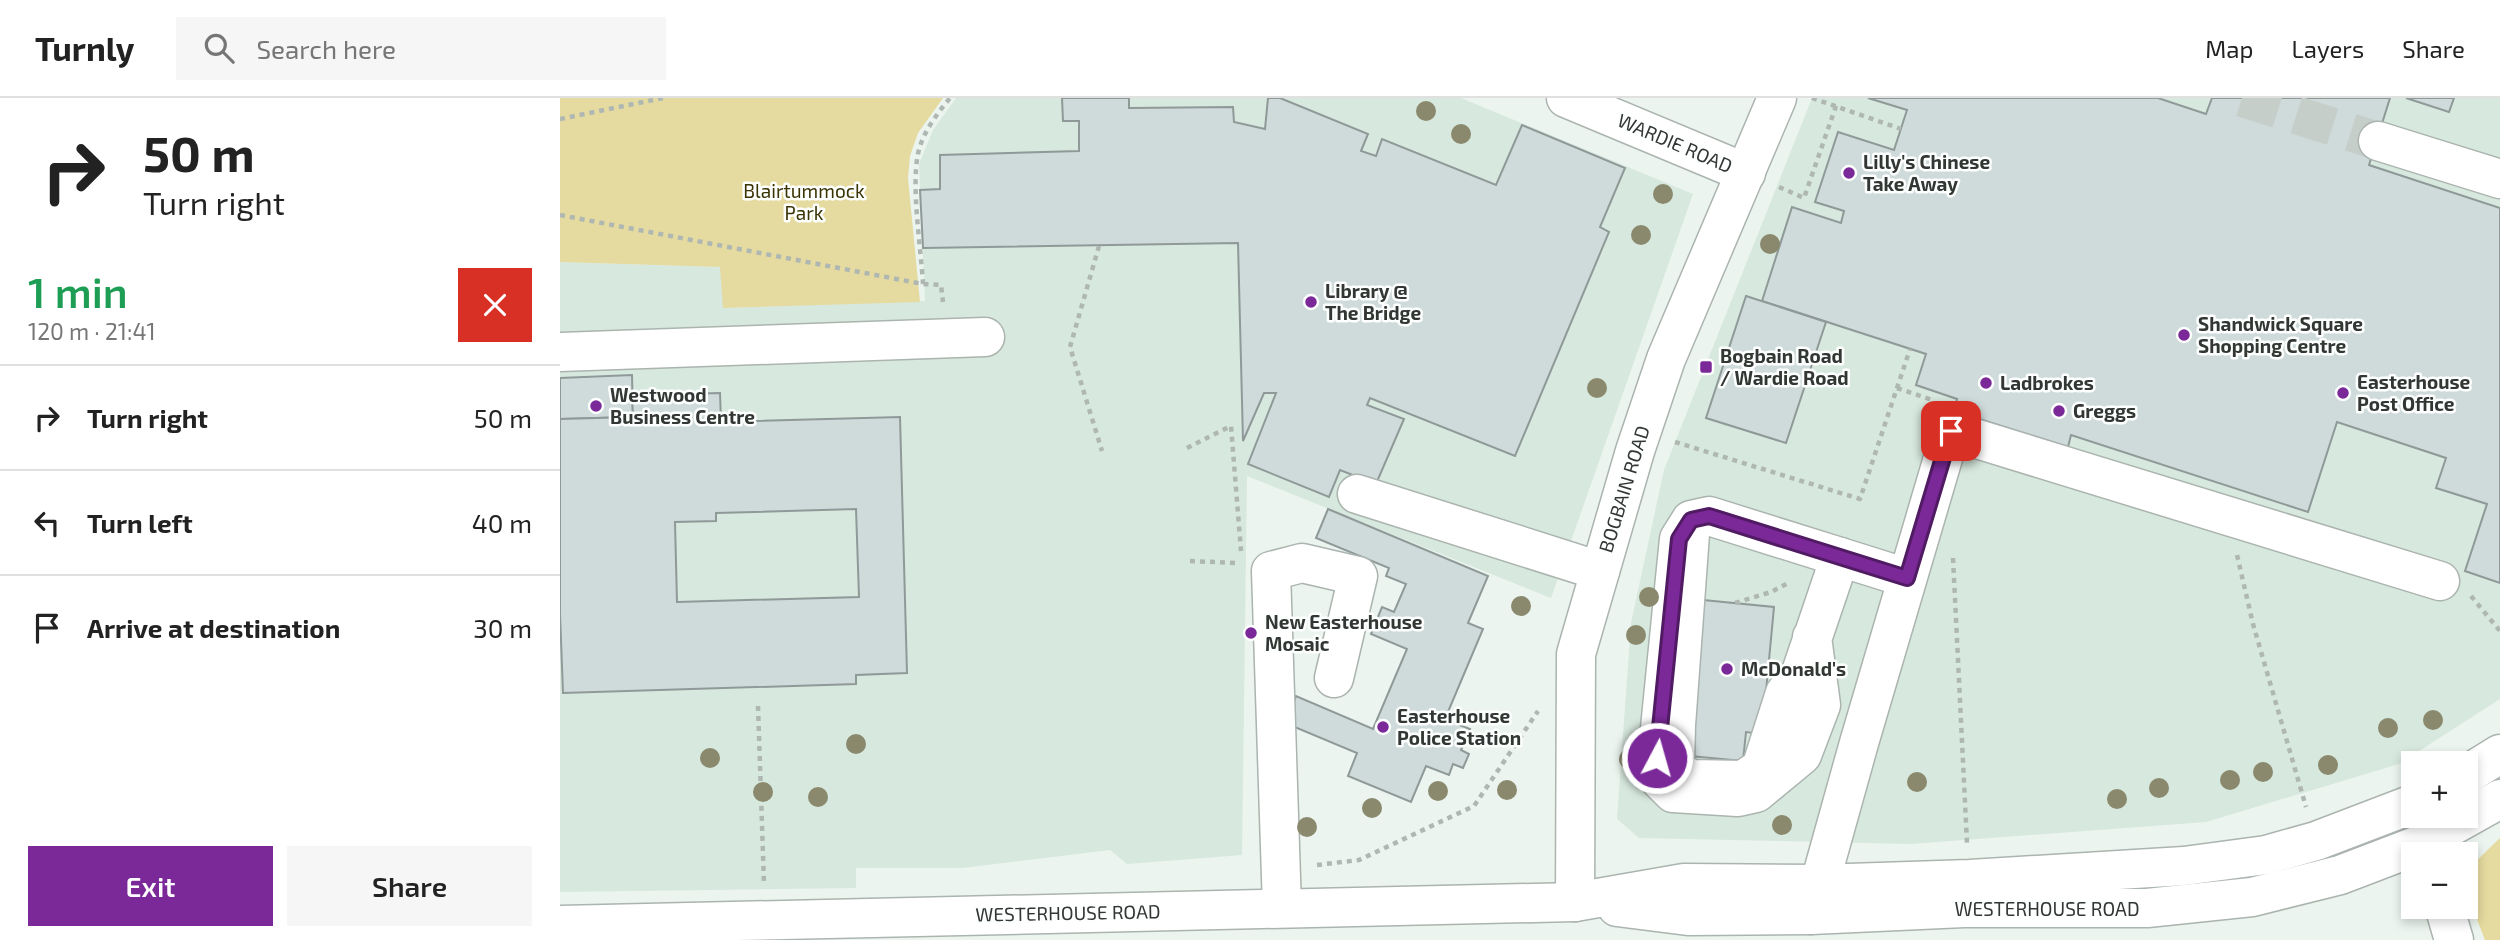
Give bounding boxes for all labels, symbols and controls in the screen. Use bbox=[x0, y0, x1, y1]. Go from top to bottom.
search box bbox=[176, 17, 666, 80]
text: Turnly bbox=[35, 28, 134, 68]
icon: search bbox=[200, 29, 238, 67]
text: Search here bbox=[256, 33, 396, 64]
text: Map bbox=[2205, 34, 2253, 63]
text: Layers bbox=[2291, 34, 2364, 63]
text: Share bbox=[2402, 34, 2465, 63]
street label: WARDIE ROAD bbox=[1614, 108, 1736, 177]
text: 50 m bbox=[143, 123, 255, 182]
icon: right bbox=[28, 126, 119, 217]
place label: Lilly's Chinese Take Away bbox=[1863, 150, 1990, 196]
marker: Lilly's Chinese Take Away bbox=[1841, 165, 1857, 181]
park label: Blairtummock Park bbox=[743, 179, 865, 224]
text: Turn right bbox=[143, 183, 285, 221]
text: 1 min bbox=[28, 266, 128, 316]
button: close bbox=[458, 268, 532, 342]
place label: Library @ The Bridge bbox=[1325, 279, 1421, 324]
marker: Library @ The Bridge bbox=[1303, 294, 1319, 310]
place label: Shandwick Square Shopping Centre bbox=[2198, 312, 2363, 357]
text: 120 m · 21:41 bbox=[28, 317, 156, 345]
marker: Shandwick Square Shopping Centre bbox=[2176, 327, 2192, 343]
place label: Bogbain Road / Wardie Road bbox=[1720, 344, 1849, 389]
marker: Bogbain Road / Wardie Road bbox=[1698, 359, 1714, 375]
place label: Easterhouse Post Office bbox=[2357, 370, 2471, 415]
place label: Ladbrokes bbox=[2000, 371, 2094, 394]
marker: Ladbrokes bbox=[1978, 375, 1994, 391]
place label: Westwood Business Centre bbox=[610, 383, 755, 428]
marker: Easterhouse Post Office bbox=[2335, 385, 2351, 401]
marker: Westwood Business Centre bbox=[588, 398, 604, 414]
icon: right bbox=[28, 399, 66, 437]
place label: Greggs bbox=[2073, 399, 2136, 422]
pin bbox=[1921, 401, 1981, 461]
text: Turn right bbox=[87, 402, 208, 433]
text: 50 m bbox=[474, 402, 532, 433]
marker: Greggs bbox=[2051, 403, 2067, 419]
icon: arrive bbox=[1932, 412, 1970, 450]
street label: BOGBAIN ROAD bbox=[1593, 423, 1654, 555]
icon: left bbox=[28, 504, 66, 542]
text: Turn left bbox=[87, 507, 193, 538]
text: 40 m bbox=[472, 507, 532, 538]
icon: arrive bbox=[28, 609, 66, 647]
place label: New Easterhouse Mosaic bbox=[1265, 610, 1423, 655]
text: Arrive at destination bbox=[87, 612, 340, 643]
text: 30 m bbox=[473, 612, 532, 643]
marker: New Easterhouse Mosaic bbox=[1243, 625, 1259, 641]
place label: McDonald's bbox=[1741, 657, 1846, 680]
marker: McDonald's bbox=[1719, 661, 1735, 677]
place label: Easterhouse Police Station bbox=[1397, 704, 1521, 749]
marker: Easterhouse Police Station bbox=[1375, 719, 1391, 735]
position arrow bbox=[1620, 721, 1694, 795]
map controls bbox=[2401, 751, 2478, 919]
button: + bbox=[2401, 751, 2478, 828]
button: − bbox=[2401, 842, 2478, 919]
button: Exit bbox=[28, 846, 273, 926]
button: Share bbox=[287, 846, 532, 926]
street label: WESTERHOUSE ROAD bbox=[1954, 897, 2140, 920]
street label: WESTERHOUSE ROAD bbox=[975, 899, 1161, 926]

